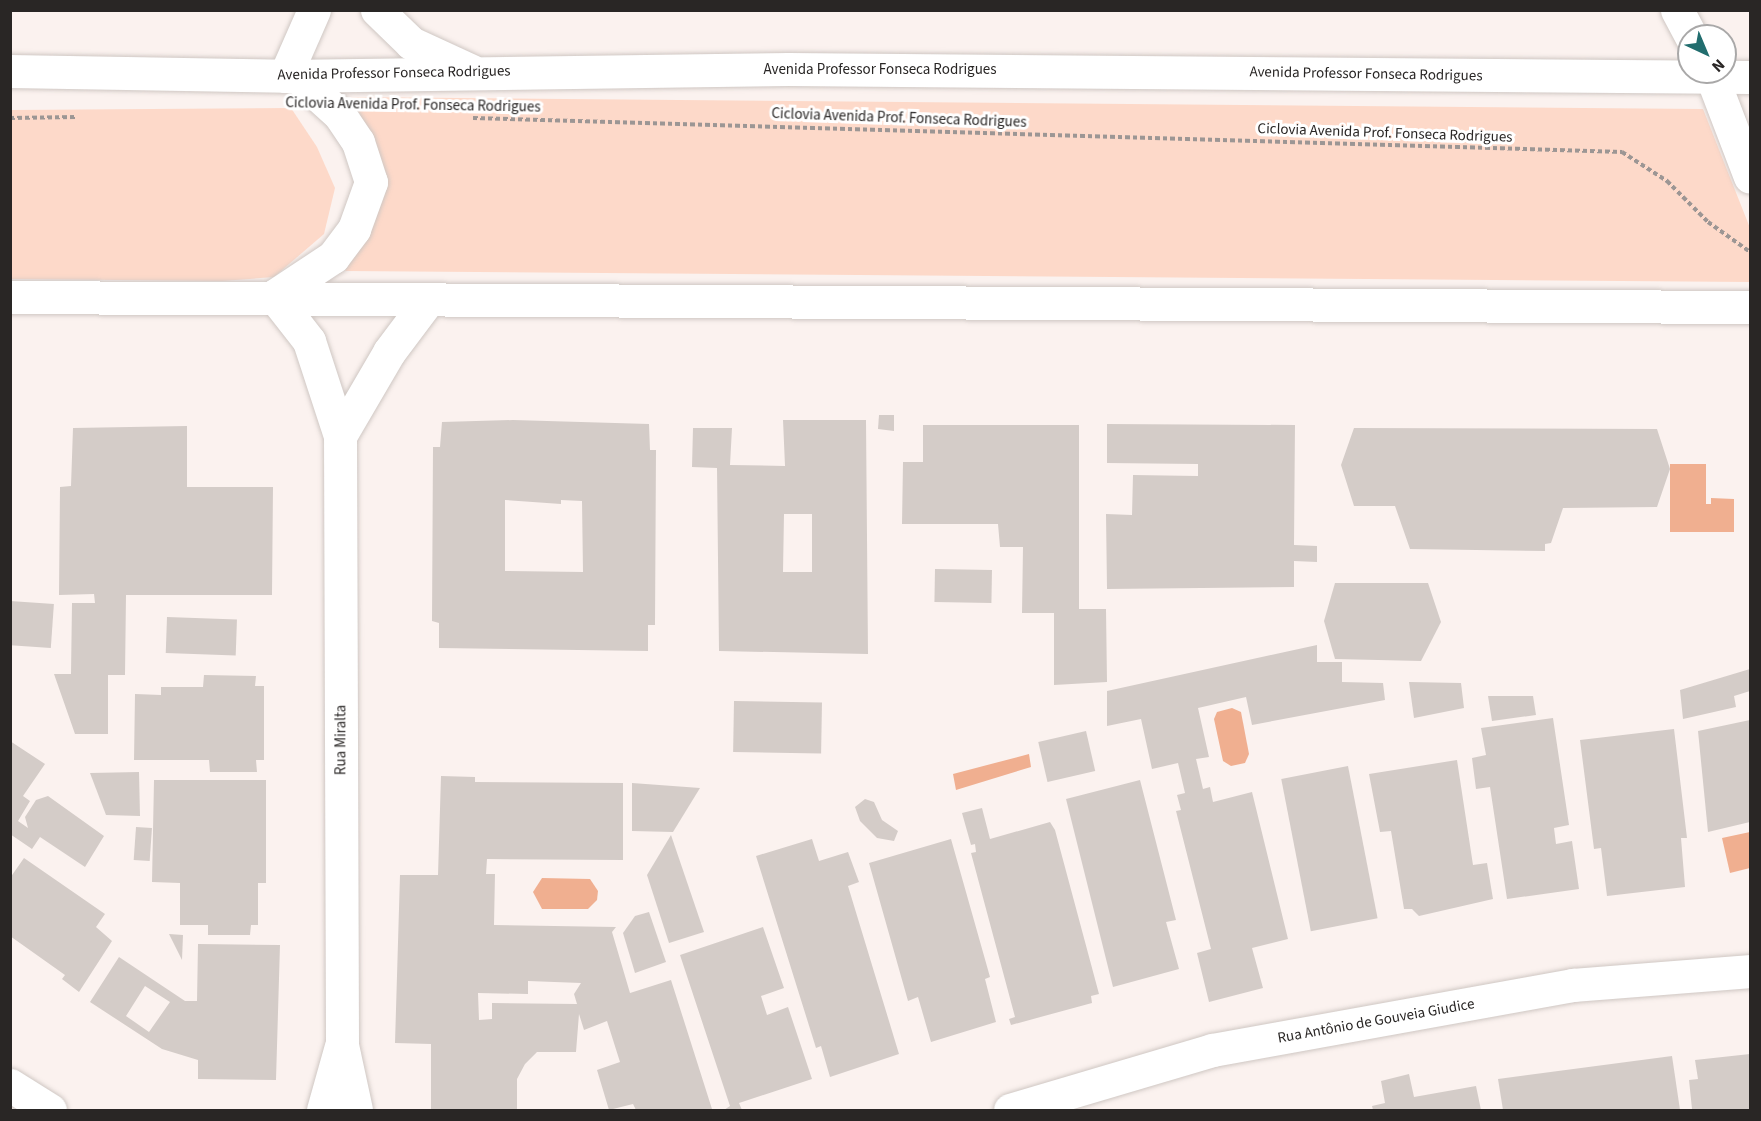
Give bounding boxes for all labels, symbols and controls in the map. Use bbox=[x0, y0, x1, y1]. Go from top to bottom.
north arrow bbox=[1677, 24, 1737, 84]
text: N bbox=[1707, 54, 1730, 77]
street label: Avenida Professor Fonseca Rodrigues bbox=[763, 61, 997, 79]
street label: Avenida Professor Fonseca Rodrigues bbox=[277, 62, 511, 84]
street label: Avenida Professor Fonseca Rodrigues bbox=[1249, 63, 1483, 85]
street label: Ciclovia Avenida Prof. Fonseca Rodrigues bbox=[285, 94, 541, 116]
street label: Ciclovia Avenida Prof. Fonseca Rodrigues bbox=[771, 105, 1027, 131]
street label: Ciclovia Avenida Prof. Fonseca Rodrigues bbox=[1257, 120, 1513, 146]
street label: Rua Miralta bbox=[332, 705, 350, 775]
street label: Rua Antônio de Gouveia Giudice bbox=[1276, 995, 1476, 1047]

